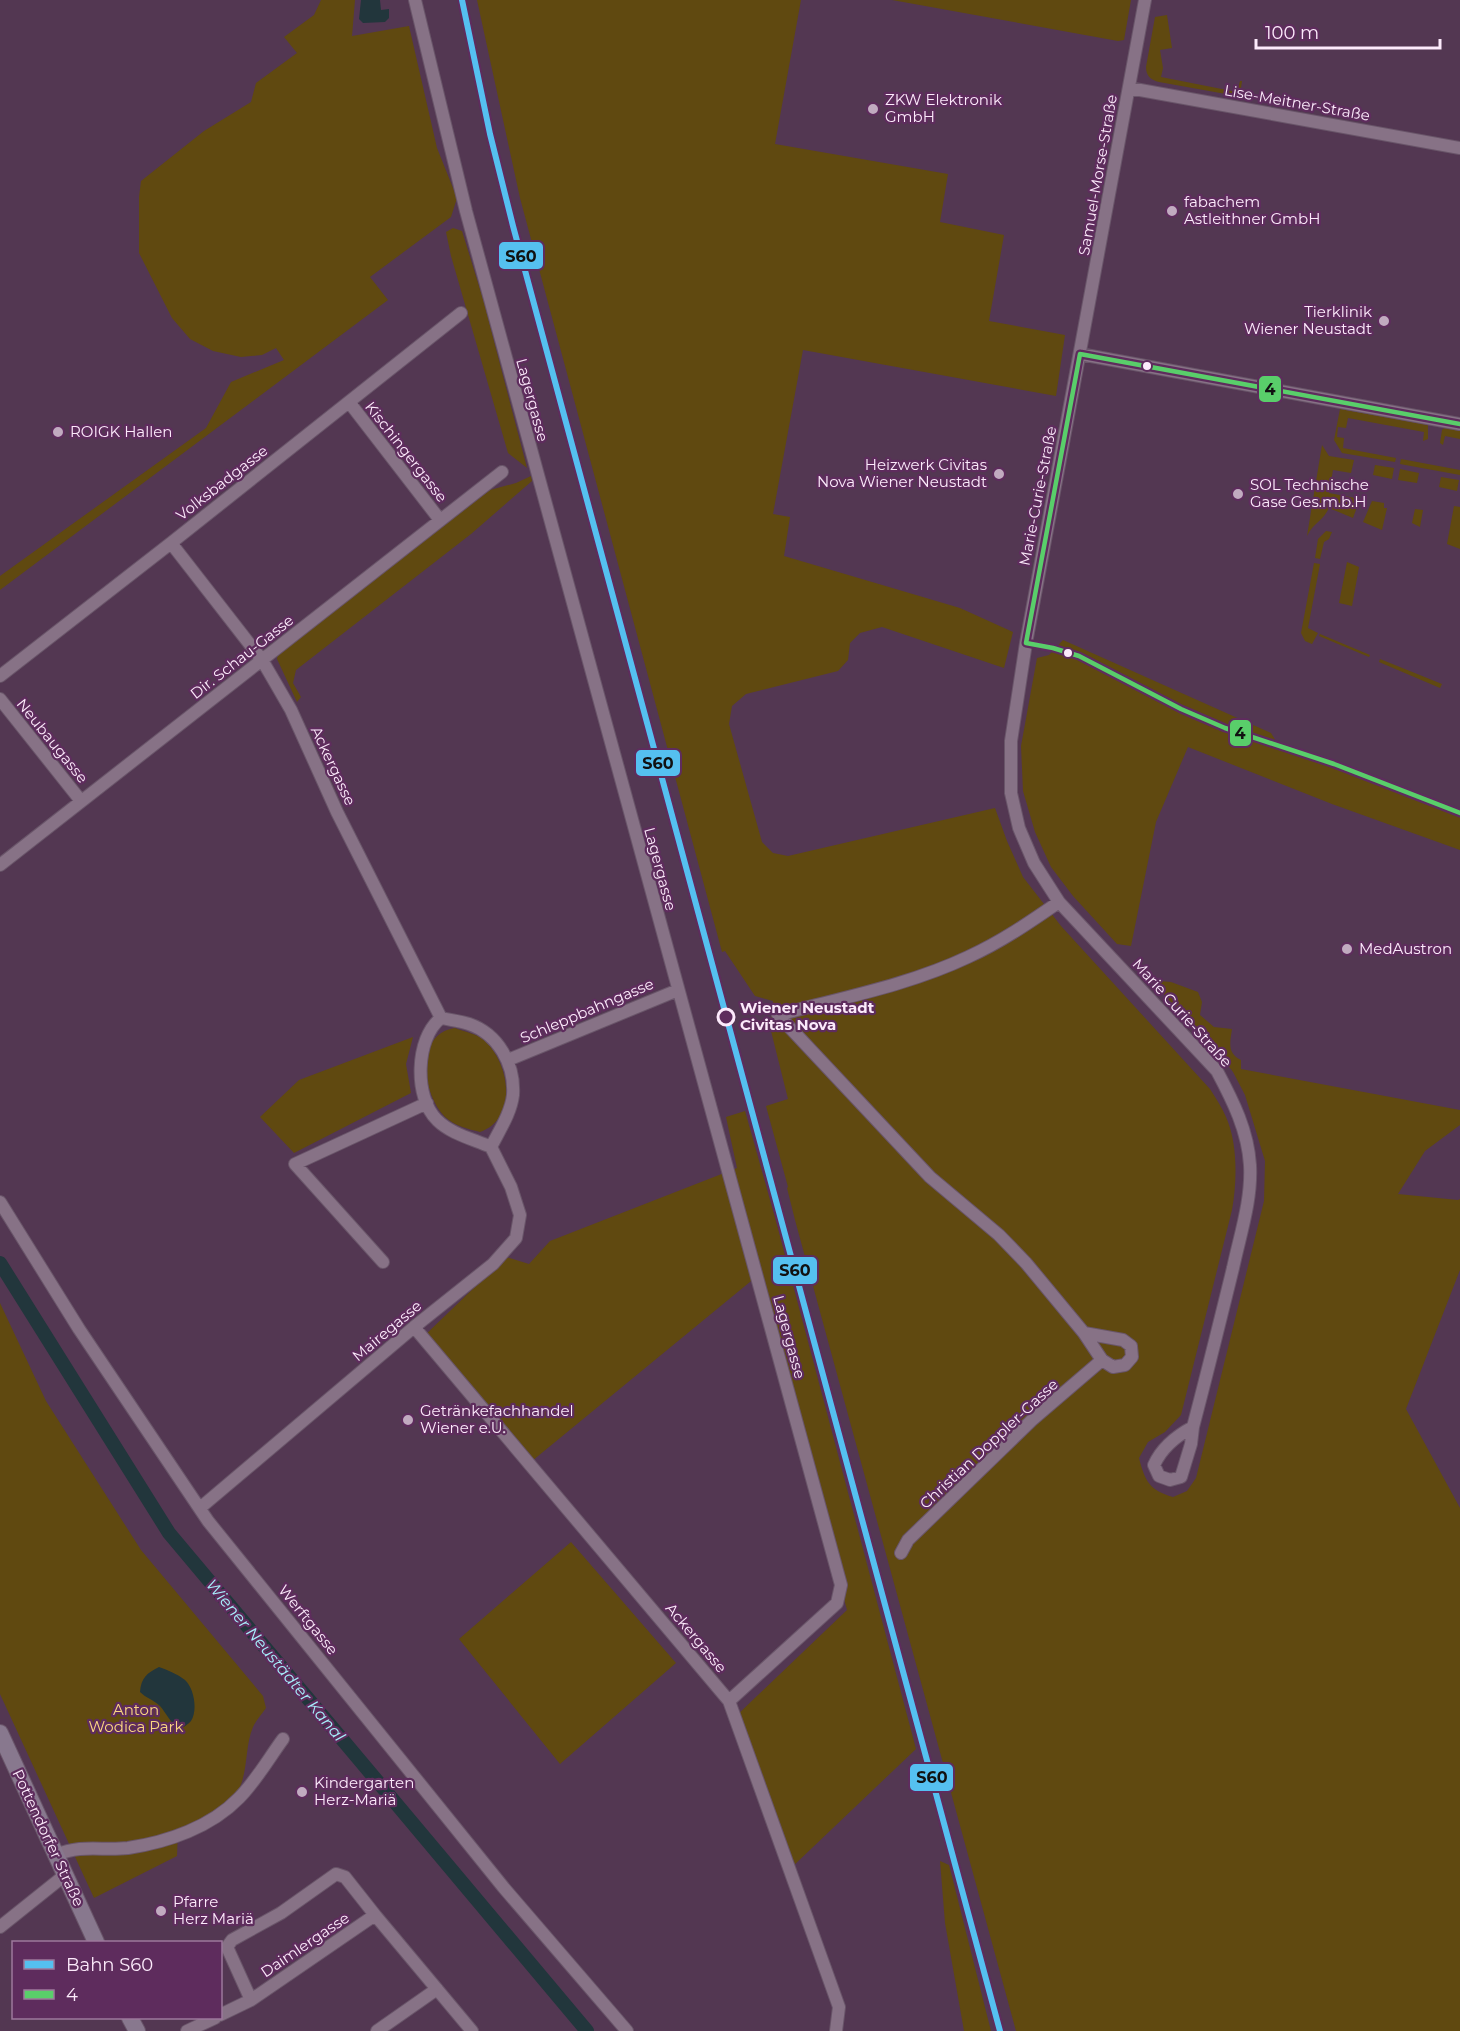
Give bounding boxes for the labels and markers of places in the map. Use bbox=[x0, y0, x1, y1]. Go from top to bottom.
place label: ZKW Elektronik GmbH bbox=[885, 90, 1002, 126]
marker: ZKW Elektronik GmbH bbox=[866, 102, 880, 116]
place label: fabachem Astleithner GmbH bbox=[1184, 192, 1320, 228]
marker: fabachem Astleithner GmbH bbox=[1165, 204, 1179, 218]
place label: Tierklinik Wiener Neustadt bbox=[1244, 302, 1372, 338]
marker: Tierklinik Wiener Neustadt bbox=[1377, 314, 1391, 328]
unlabelled marker bbox=[1141, 360, 1153, 372]
place label: ROIGK Hallen bbox=[70, 422, 172, 441]
marker: ROIGK Hallen bbox=[51, 425, 65, 439]
place label: Heizwerk Civitas Nova Wiener Neustadt bbox=[817, 455, 987, 491]
marker: Heizwerk Civitas Nova Wiener Neustadt bbox=[992, 467, 1006, 481]
place label: SOL Technische Gase Ges.m.b.H bbox=[1250, 475, 1369, 511]
marker: SOL Technische Gase Ges.m.b.H bbox=[1231, 487, 1245, 501]
unlabelled marker bbox=[1062, 647, 1074, 659]
place label: MedAustron bbox=[1359, 939, 1452, 958]
marker: MedAustron bbox=[1340, 942, 1354, 956]
place label: Wiener Neustadt Civitas Nova bbox=[740, 998, 875, 1034]
marker: Wiener Neustadt Civitas Nova bbox=[717, 1008, 735, 1026]
place label: Getränkefachhandel Wiener e.U. bbox=[420, 1401, 574, 1437]
marker: Getränkefachhandel Wiener e.U. bbox=[401, 1413, 415, 1427]
place label: Kindergarten Herz-Mariä bbox=[314, 1773, 414, 1809]
marker: Kindergarten Herz-Mariä bbox=[295, 1785, 309, 1799]
place label: Pfarre Herz Mariä bbox=[173, 1892, 254, 1928]
marker: Pfarre Herz Mariä bbox=[154, 1904, 168, 1918]

